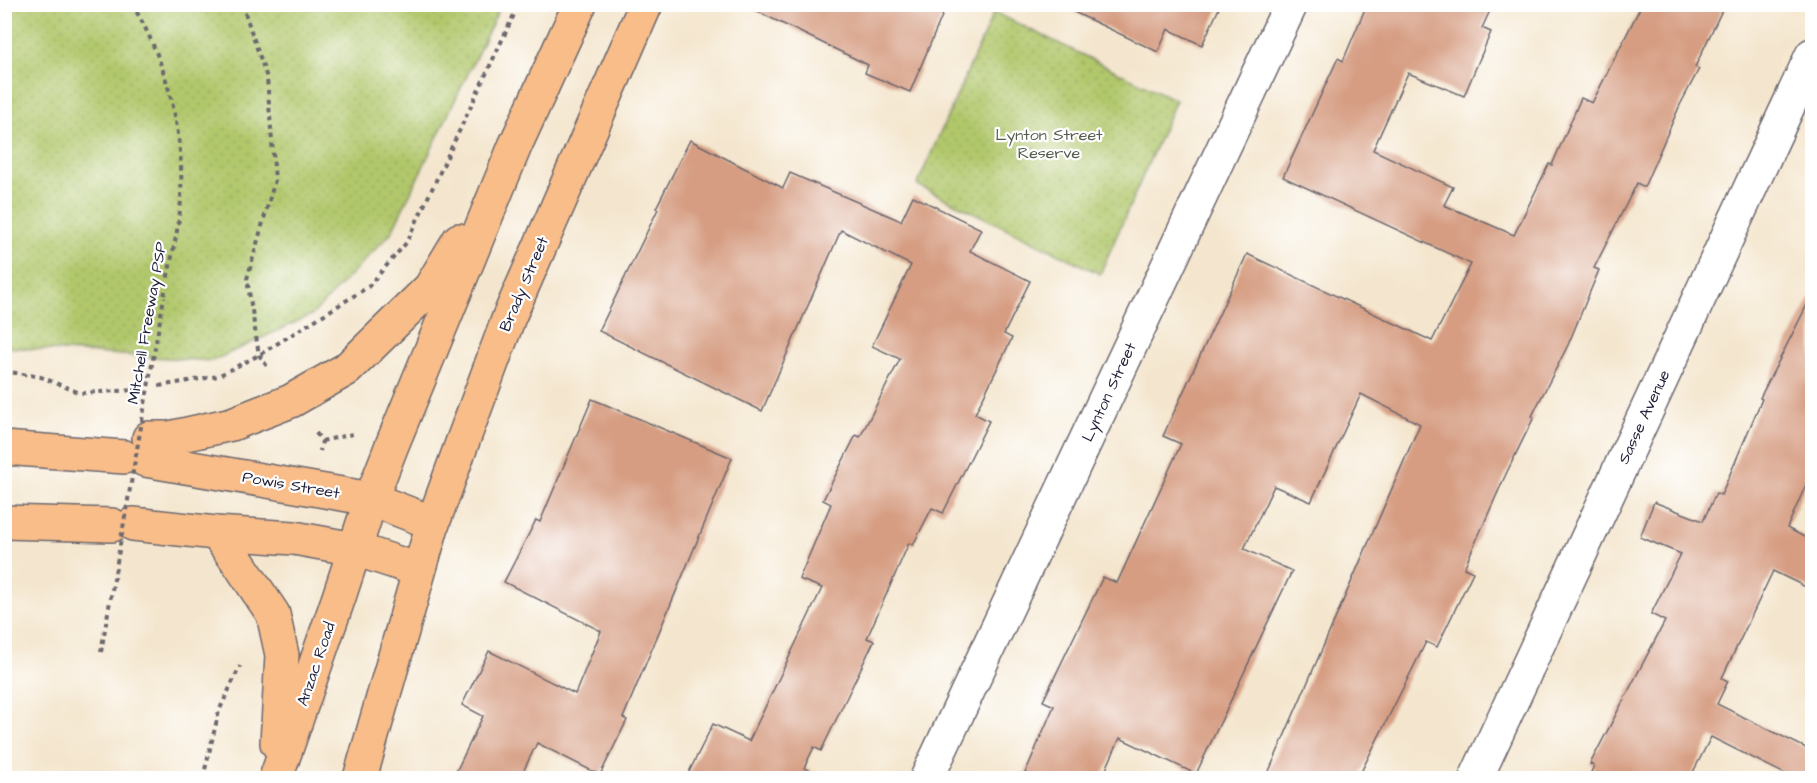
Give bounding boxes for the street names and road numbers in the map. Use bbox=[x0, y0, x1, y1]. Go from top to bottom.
street label: Brady Street bbox=[494, 233, 555, 335]
street label: Mitchell Freeway PSP bbox=[122, 240, 173, 406]
street label: Lynton Street bbox=[1076, 338, 1143, 446]
street label: Sasse Avenue bbox=[1613, 366, 1676, 468]
street label: Powis Street bbox=[241, 466, 342, 504]
street label: Anzac Road bbox=[291, 619, 341, 709]

